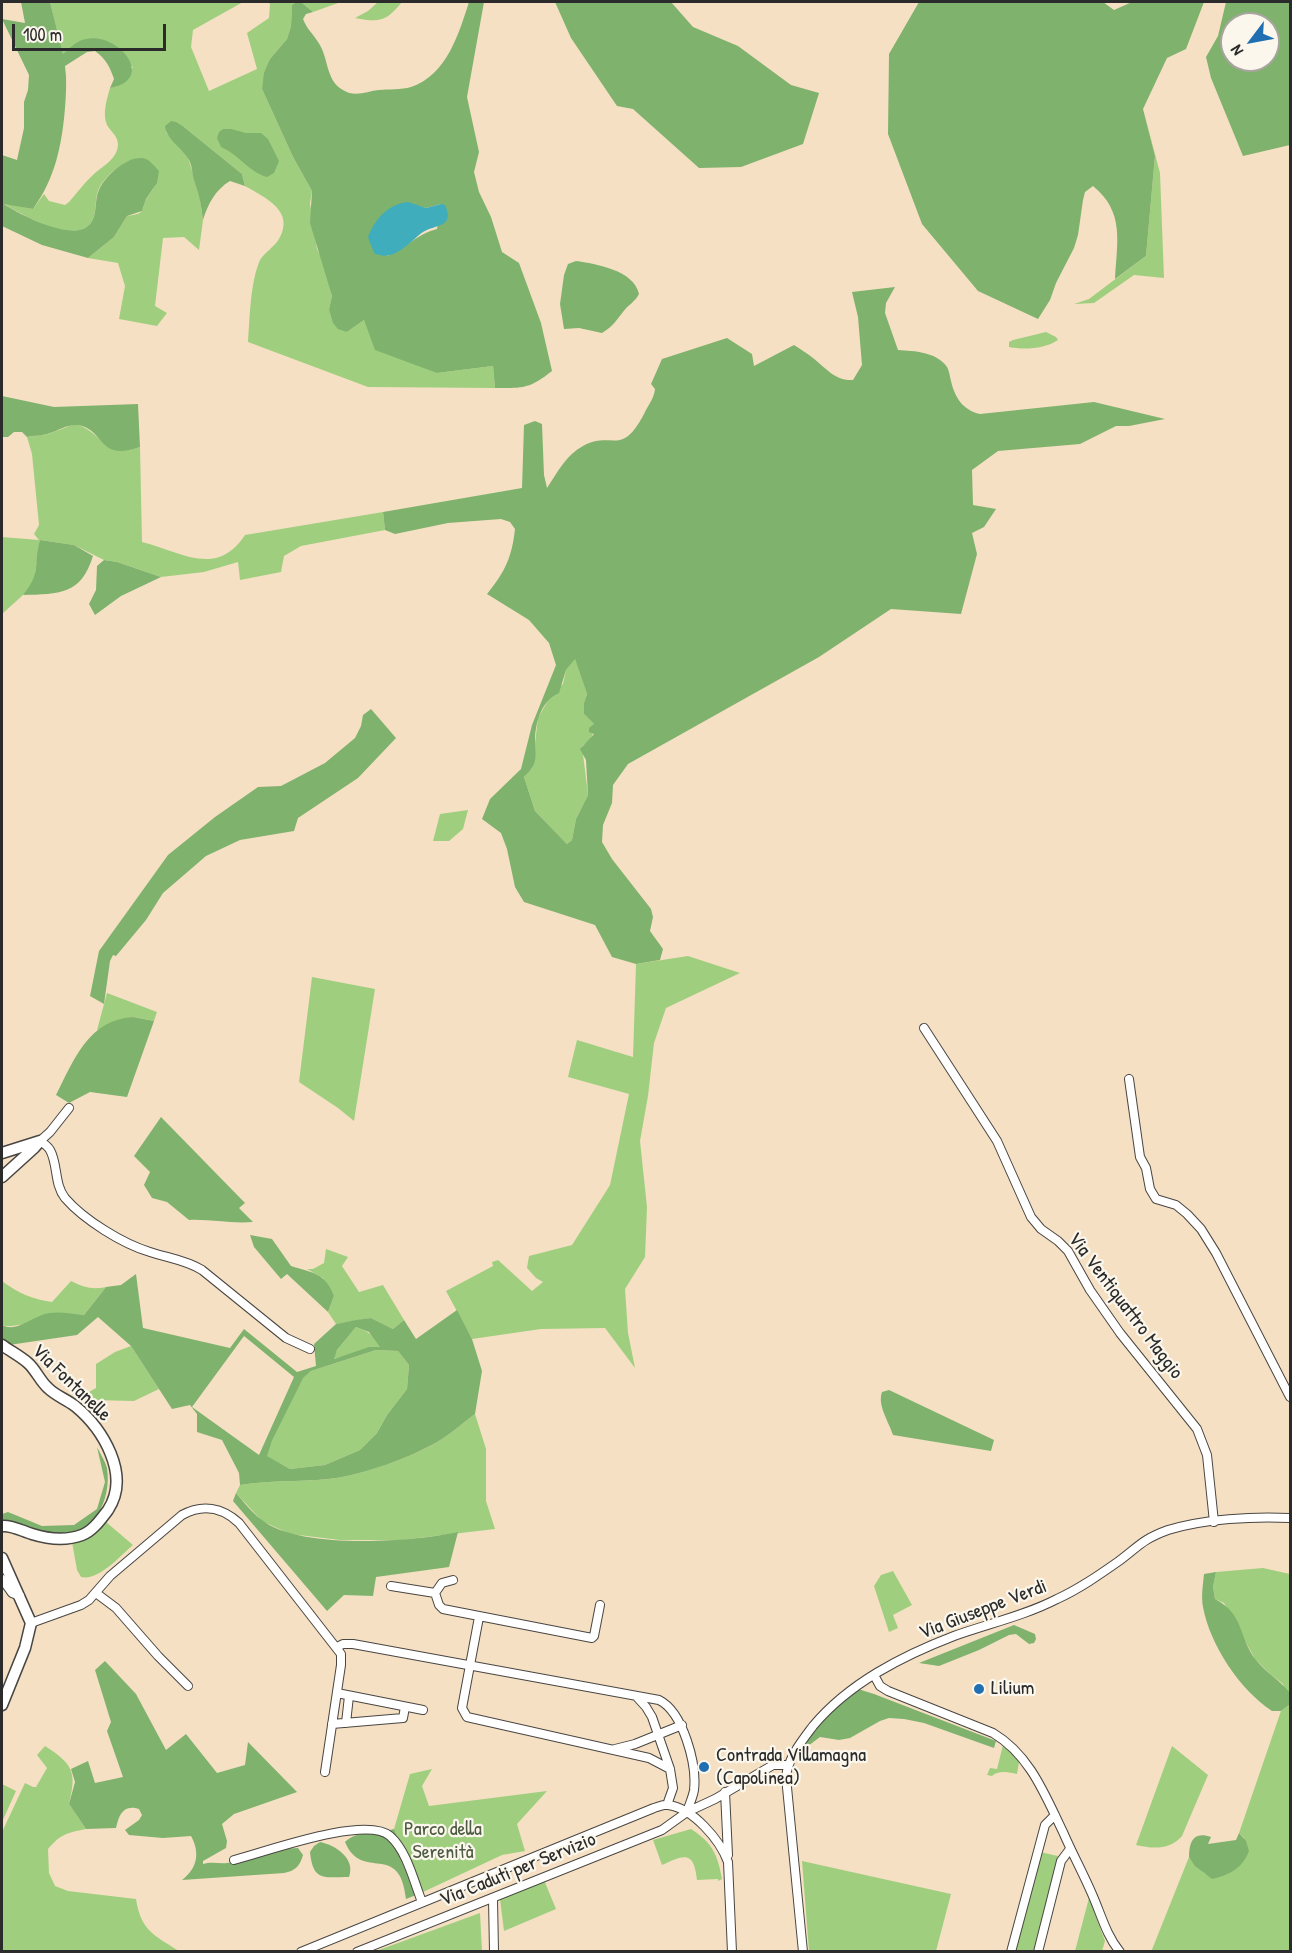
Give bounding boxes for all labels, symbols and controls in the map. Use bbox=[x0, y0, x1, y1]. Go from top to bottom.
scale bar bbox=[15, 12, 170, 50]
north arrow bbox=[1220, 12, 1280, 72]
text: 100 m bbox=[23, 22, 62, 47]
text: N bbox=[1225, 41, 1248, 60]
street label: Via Ventiquattro Maggio bbox=[1062, 1228, 1188, 1384]
street label: Via Fontanelle bbox=[26, 1339, 116, 1427]
street label: Via Giuseppe Verdi bbox=[916, 1575, 1050, 1645]
place label: Lilium bbox=[991, 1677, 1034, 1701]
marker: Lilium bbox=[972, 1682, 986, 1696]
place label: Contrada Villamagna (Capolinea) bbox=[716, 1744, 866, 1791]
marker: Contrada Villamagna (Capolinea) bbox=[697, 1760, 711, 1774]
park label: Parco della Serenità bbox=[404, 1818, 482, 1865]
street label: Via Caduti per Servizio bbox=[437, 1828, 599, 1912]

